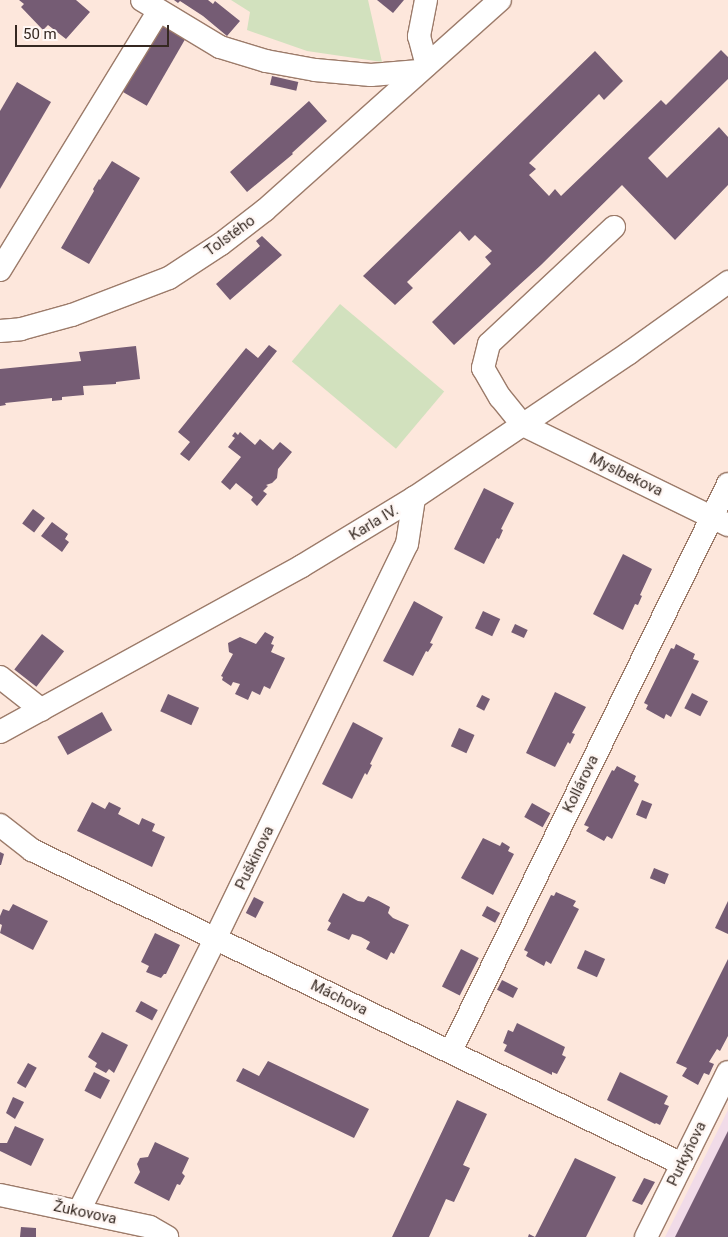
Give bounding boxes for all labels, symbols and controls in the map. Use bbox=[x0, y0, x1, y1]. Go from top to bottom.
scale bar bbox=[18, 15, 171, 47]
text: 50 m bbox=[23, 25, 57, 43]
street label: Tolstého bbox=[201, 212, 259, 260]
street label: Myslbekova bbox=[586, 450, 666, 500]
street label: Karla IV. bbox=[346, 501, 402, 545]
street label: Kollárova bbox=[559, 752, 603, 816]
street label: Puškinova bbox=[232, 823, 278, 893]
street label: Máchova bbox=[308, 977, 370, 1019]
street label: Purkyňova bbox=[664, 1119, 710, 1189]
street label: Žukovova bbox=[52, 1198, 118, 1228]

